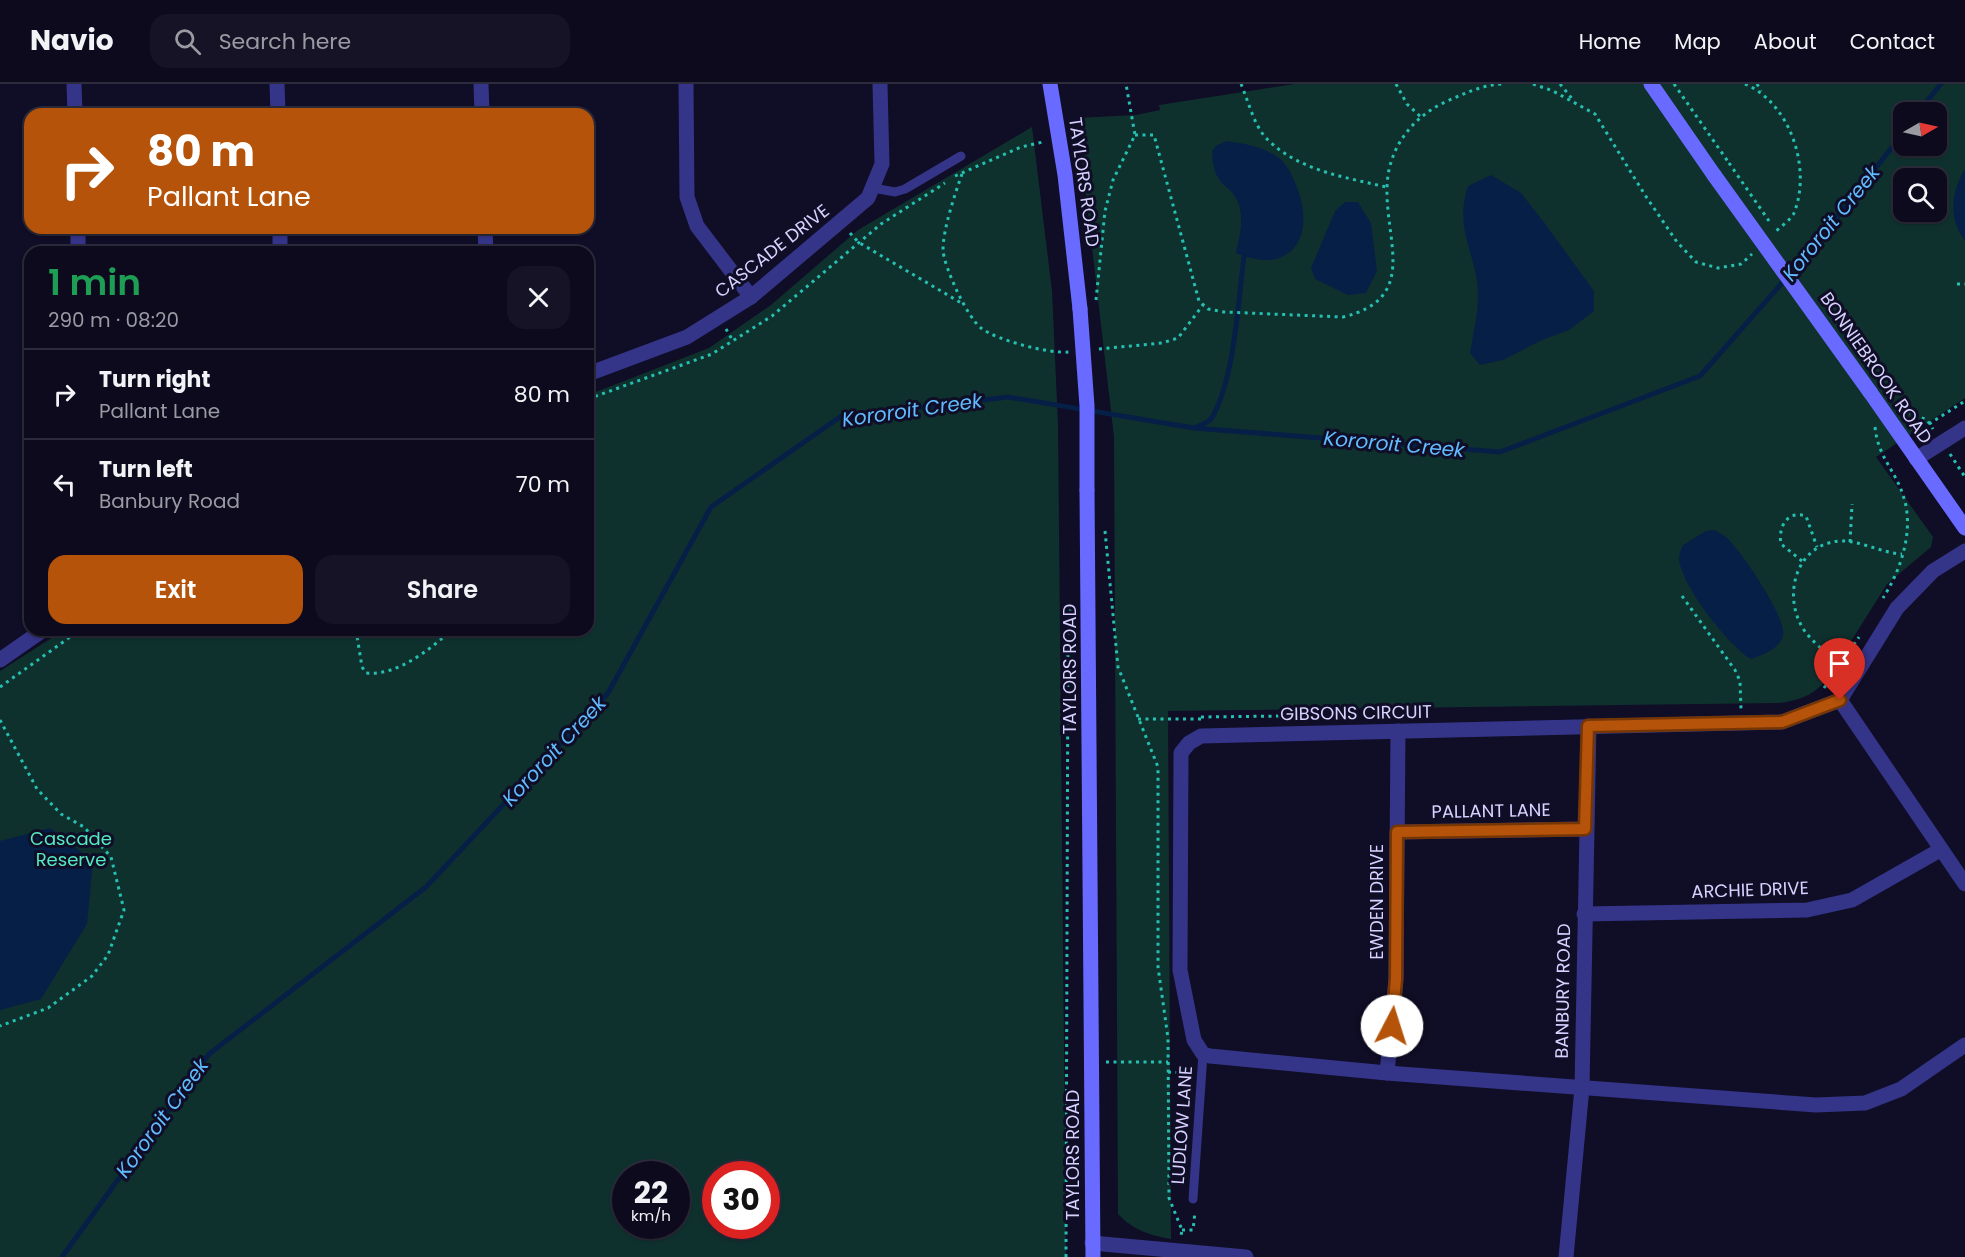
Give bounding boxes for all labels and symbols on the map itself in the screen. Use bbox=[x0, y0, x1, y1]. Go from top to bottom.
north arrow bbox=[1893, 102, 1947, 156]
street label: TAYLORS ROAD bbox=[1063, 116, 1106, 248]
water label: Kororoit Creek bbox=[1776, 158, 1887, 287]
street label: CASCADE DRIVE bbox=[709, 198, 834, 303]
street label: BONNIEBROOK ROAD bbox=[1815, 287, 1938, 449]
water label: Kororoit Creek bbox=[840, 386, 986, 434]
water label: Kororoit Creek bbox=[1322, 424, 1467, 464]
street label: TAYLORS ROAD bbox=[1057, 604, 1082, 734]
pin bbox=[1814, 638, 1865, 700]
water label: Kororoit Creek bbox=[496, 688, 614, 812]
street label: GIBSONS CIRCUIT bbox=[1280, 699, 1432, 726]
street label: PALLANT LANE bbox=[1431, 797, 1551, 824]
park label: Cascade Reserve bbox=[30, 826, 112, 872]
street label: EWDEN DRIVE bbox=[1364, 844, 1389, 960]
street label: ARCHIE DRIVE bbox=[1691, 875, 1809, 904]
street label: BANBURY ROAD bbox=[1549, 923, 1576, 1059]
position arrow bbox=[1360, 994, 1424, 1058]
water label: Kororoit Creek bbox=[109, 1051, 216, 1183]
street label: LUDLOW LANE bbox=[1165, 1065, 1198, 1185]
street label: TAYLORS ROAD bbox=[1060, 1090, 1085, 1220]
speed limit sign: 30 bbox=[702, 1161, 780, 1239]

